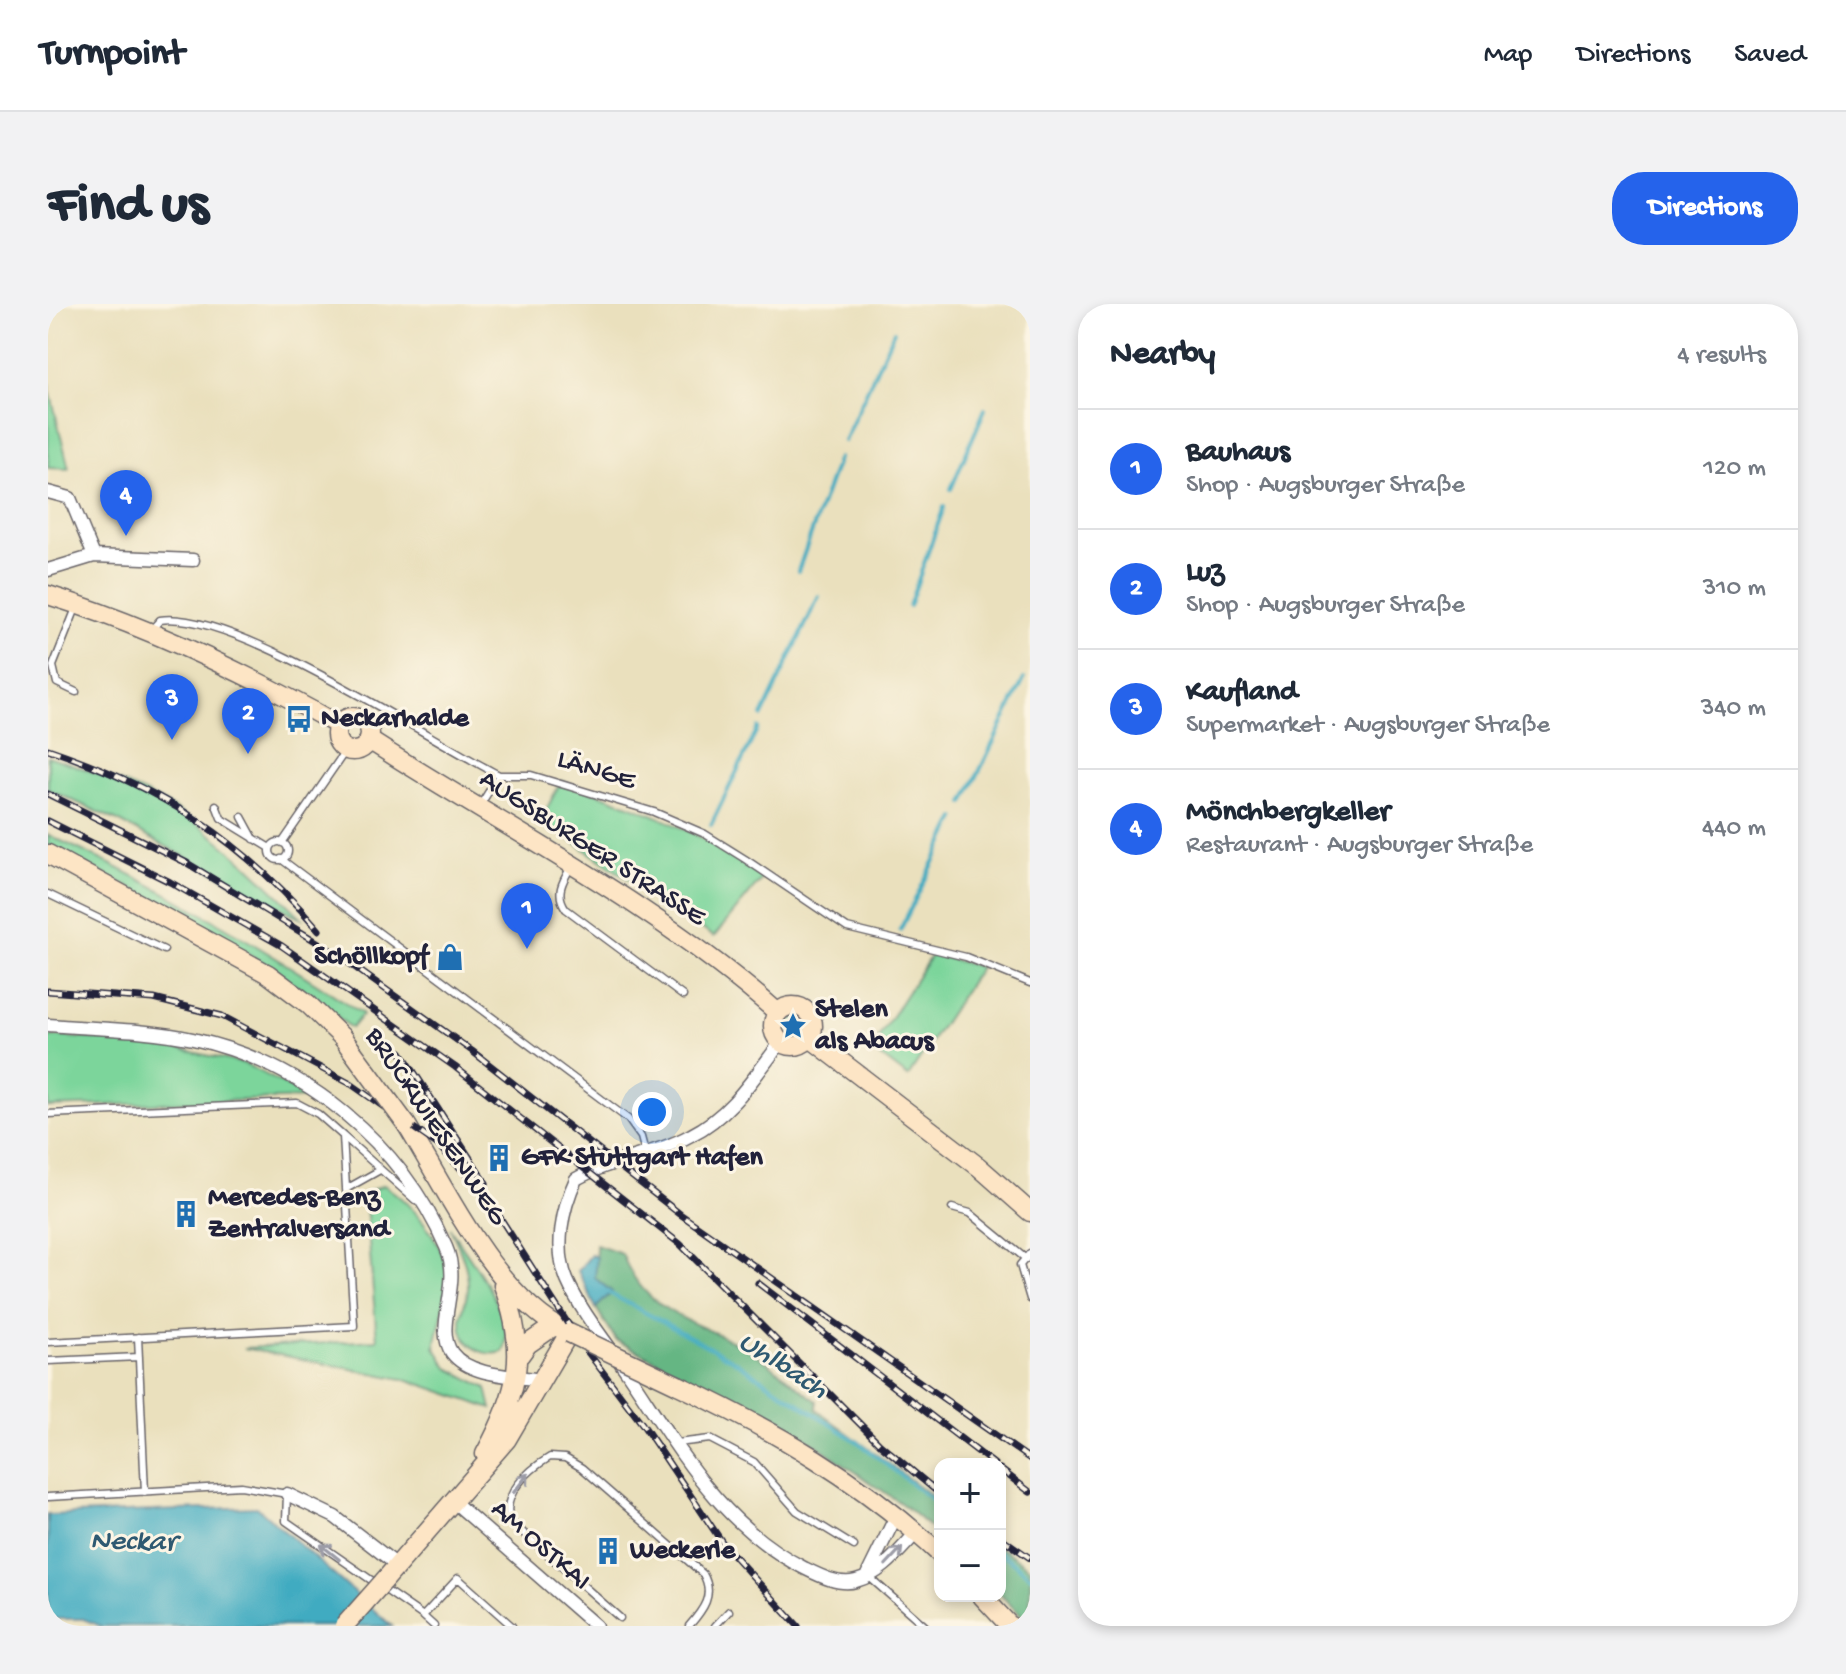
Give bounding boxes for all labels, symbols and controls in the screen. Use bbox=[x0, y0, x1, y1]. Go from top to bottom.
text: Turnpoint bbox=[40, 33, 184, 77]
text: Map bbox=[1484, 39, 1532, 72]
text: Directions bbox=[1576, 39, 1690, 72]
text: Saved bbox=[1734, 39, 1806, 72]
button: Directions bbox=[1612, 172, 1798, 245]
text: Find us bbox=[48, 175, 208, 241]
text: Nearby bbox=[1110, 336, 1215, 376]
text: 4 results bbox=[1677, 341, 1766, 372]
text: Bauhaus bbox=[1186, 436, 1290, 471]
text: 1 bbox=[1131, 454, 1141, 485]
text: 120 m bbox=[1703, 454, 1766, 485]
pin: 4 bbox=[100, 470, 152, 536]
text: Shop · Augsburger Straße bbox=[1186, 471, 1465, 502]
text: Luz bbox=[1186, 556, 1224, 591]
text: 2 bbox=[1130, 574, 1142, 605]
text: 310 m bbox=[1703, 574, 1766, 605]
text: Shop · Augsburger Straße bbox=[1186, 591, 1465, 622]
pin: 3 bbox=[146, 674, 198, 740]
text: Kaufland bbox=[1186, 676, 1298, 711]
pin: 2 bbox=[222, 688, 274, 754]
text: 3 bbox=[1129, 694, 1143, 725]
text: 340 m bbox=[1701, 694, 1766, 725]
place label: Neckarhalde bbox=[321, 703, 470, 736]
bus stop icon: Neckarhalde bbox=[284, 704, 314, 734]
text: Supermarket · Augsburger Straße bbox=[1186, 711, 1550, 742]
street label: LÄNGE bbox=[553, 744, 641, 799]
street label: AUGSBURGER STRASSE bbox=[473, 763, 713, 935]
text: Mönchbergkeller bbox=[1186, 796, 1390, 831]
text: 4 bbox=[1130, 814, 1142, 845]
text: 440 m bbox=[1702, 814, 1766, 845]
text: Restaurant · Augsburger Straße bbox=[1186, 831, 1533, 862]
pin: 1 bbox=[501, 883, 553, 949]
place label: Schöllkopf bbox=[314, 941, 430, 974]
shop icon: Schöllkopf bbox=[435, 942, 465, 972]
place label: Stelen als Abacus bbox=[814, 994, 935, 1059]
place icon: Stelen als Abacus bbox=[778, 1011, 808, 1041]
street label: BRUCKWIESENWEG bbox=[356, 1021, 514, 1233]
your location bbox=[632, 1092, 672, 1132]
place label: GFK Stuttgart Hafen bbox=[521, 1142, 763, 1175]
building icon: GFK Stuttgart Hafen bbox=[484, 1143, 514, 1173]
place label: Mercedes-Benz Zentralversand bbox=[208, 1182, 392, 1247]
building icon: Mercedes-Benz Zentralversand bbox=[171, 1199, 201, 1229]
water label: Uhlbach bbox=[731, 1325, 834, 1409]
map controls bbox=[934, 1458, 1006, 1602]
button: + bbox=[934, 1458, 1006, 1530]
one-way arrow bbox=[513, 1473, 530, 1494]
street label: AM OSTKAI bbox=[483, 1494, 597, 1598]
water label: Neckar bbox=[90, 1525, 182, 1561]
button: − bbox=[934, 1530, 1006, 1602]
place label: Weckerle bbox=[629, 1535, 737, 1568]
building icon: Weckerle bbox=[593, 1536, 623, 1566]
one-way arrow bbox=[320, 1543, 341, 1561]
one-way arrow bbox=[884, 1547, 903, 1567]

